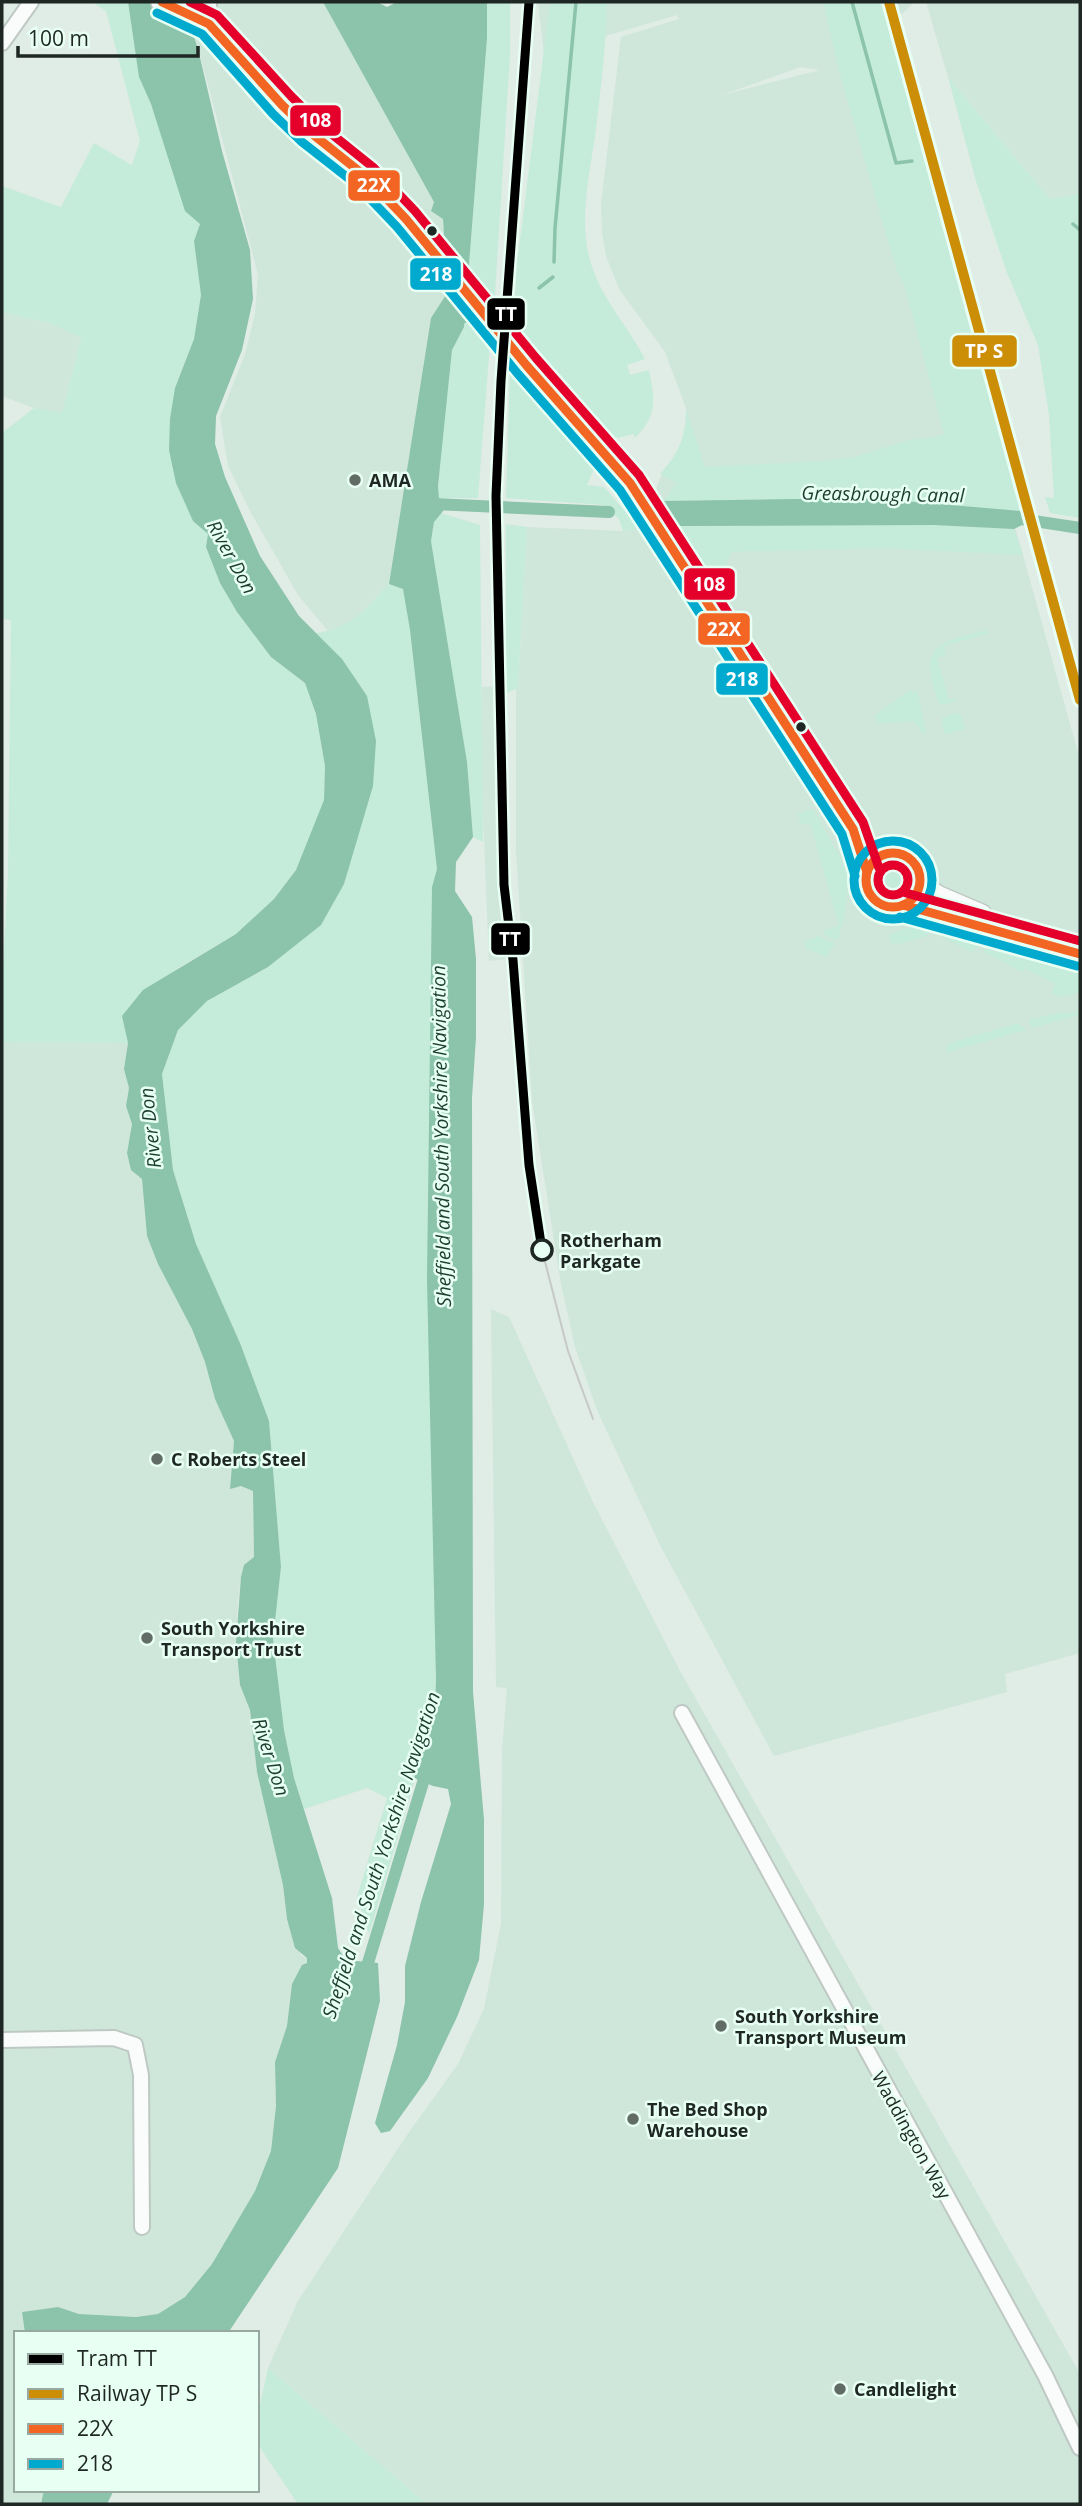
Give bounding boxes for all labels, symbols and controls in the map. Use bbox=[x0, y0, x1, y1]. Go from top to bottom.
scale bar bbox=[18, 14, 198, 58]
text: 100 m bbox=[28, 24, 89, 52]
line badge: 108 bbox=[289, 104, 342, 137]
text: 108 bbox=[299, 107, 331, 133]
line badge: 22X bbox=[347, 169, 401, 202]
text: 22X bbox=[357, 172, 392, 198]
unlabelled marker bbox=[425, 224, 439, 238]
line badge: 218 bbox=[409, 257, 462, 291]
text: 218 bbox=[420, 261, 452, 287]
line badge: TT bbox=[486, 297, 526, 331]
text: TT bbox=[495, 301, 517, 327]
line badge: TP S bbox=[951, 334, 1018, 368]
text: TP S bbox=[965, 338, 1003, 364]
place label: AMA bbox=[369, 468, 411, 492]
marker: AMA bbox=[347, 472, 363, 488]
water label: Greasbrough Canal bbox=[801, 480, 966, 508]
water label: River Don bbox=[201, 515, 263, 599]
line badge: 108 bbox=[683, 567, 736, 601]
text: 108 bbox=[693, 571, 725, 597]
line badge: 22X bbox=[697, 612, 751, 646]
text: 22X bbox=[707, 616, 742, 642]
line badge: 218 bbox=[715, 662, 769, 696]
text: 218 bbox=[726, 666, 758, 692]
unlabelled marker bbox=[794, 720, 808, 734]
line badge: TT bbox=[490, 922, 531, 956]
text: TT bbox=[499, 926, 521, 952]
water label: Sheffield and South Yorkshire Navigation bbox=[425, 965, 457, 1307]
water label: River Don bbox=[133, 1087, 167, 1169]
place label: Rotherham Parkgate bbox=[560, 1228, 662, 1273]
marker: Rotherham Parkgate bbox=[531, 1239, 553, 1261]
place label: C Roberts Steel bbox=[171, 1447, 306, 1471]
marker: C Roberts Steel bbox=[149, 1451, 165, 1467]
place label: South Yorkshire Transport Trust bbox=[161, 1616, 305, 1661]
marker: South Yorkshire Transport Trust bbox=[139, 1630, 155, 1646]
water label: Sheffield and South Yorkshire Navigation bbox=[316, 1689, 446, 2021]
water label: River Don bbox=[246, 1715, 296, 1799]
place label: South Yorkshire Transport Museum bbox=[735, 2004, 906, 2049]
marker: South Yorkshire Transport Museum bbox=[713, 2018, 729, 2034]
street label: Waddington Way bbox=[867, 2067, 958, 2204]
place label: The Bed Shop Warehouse bbox=[647, 2097, 768, 2142]
marker: The Bed Shop Warehouse bbox=[625, 2111, 641, 2127]
legend bbox=[14, 2331, 259, 2492]
text: Tram TT bbox=[77, 2344, 157, 2372]
place label: Candlelight bbox=[854, 2377, 957, 2401]
text: Railway TP S bbox=[77, 2379, 197, 2407]
marker: Candlelight bbox=[832, 2381, 848, 2397]
text: 22X bbox=[77, 2414, 114, 2442]
text: 218 bbox=[77, 2449, 113, 2477]

